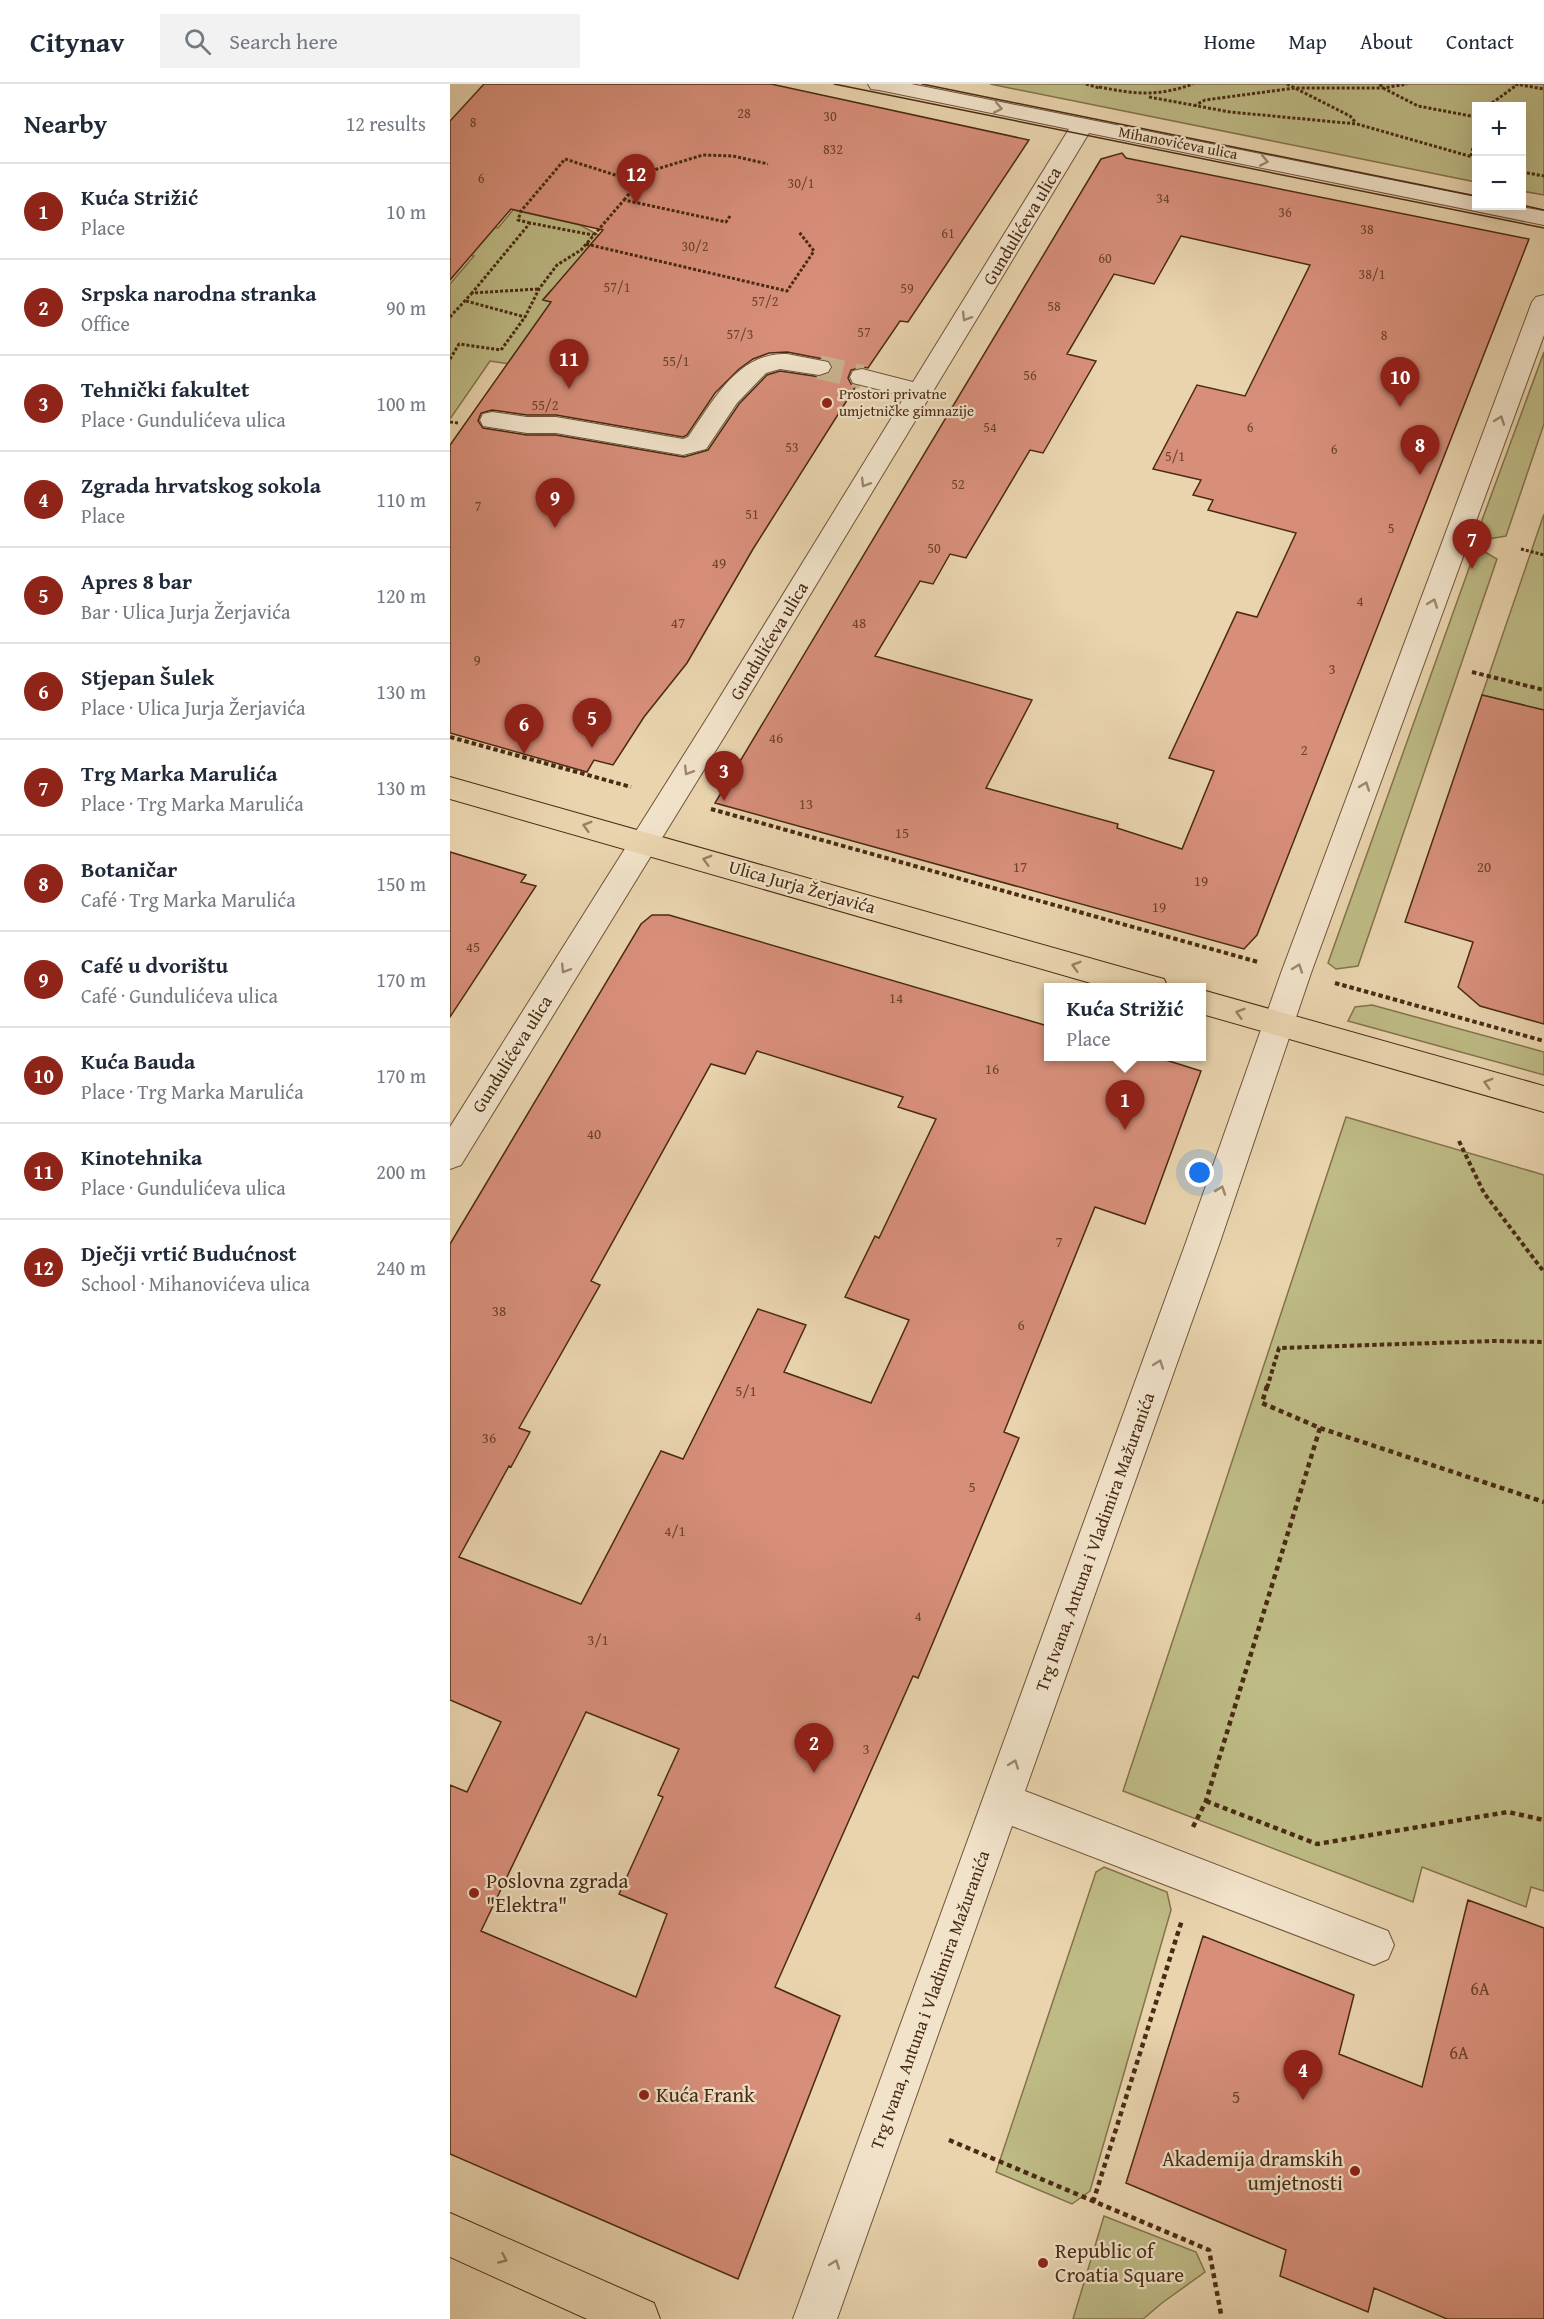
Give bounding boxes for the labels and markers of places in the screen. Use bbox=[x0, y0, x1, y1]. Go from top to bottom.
pin: 12 bbox=[616, 154, 656, 204]
pin: 11 bbox=[550, 340, 588, 389]
pin: 10 bbox=[1380, 358, 1420, 407]
place label: Prostori privatne umjetničke gimnazije bbox=[839, 383, 974, 421]
marker: Prostori privatne umjetničke gimnazije bbox=[820, 396, 834, 410]
pin: 8 bbox=[1400, 426, 1440, 475]
pin: 9 bbox=[536, 478, 574, 528]
pin: 7 bbox=[1452, 520, 1492, 569]
pin: 5 bbox=[572, 698, 612, 748]
pin: 6 bbox=[504, 704, 544, 754]
pin: 3 bbox=[704, 752, 744, 801]
pin: 1 bbox=[1106, 1080, 1144, 1130]
pin: 2 bbox=[794, 1724, 834, 1773]
place label: Poslovna zgrada "Elektra" bbox=[486, 1865, 629, 1920]
marker: Poslovna zgrada "Elektra" bbox=[467, 1886, 481, 1900]
pin: 4 bbox=[1284, 2050, 1322, 2100]
place label: Kuća Frank bbox=[656, 2079, 755, 2110]
marker: Kuća Frank bbox=[637, 2088, 651, 2102]
place label: Akademija dramskih umjetnosti bbox=[1162, 2143, 1343, 2198]
marker: Akademija dramskih umjetnosti bbox=[1348, 2164, 1362, 2178]
place label: Republic of Croatia Square bbox=[1055, 2235, 1184, 2290]
marker: Republic of Croatia Square bbox=[1036, 2256, 1050, 2270]

